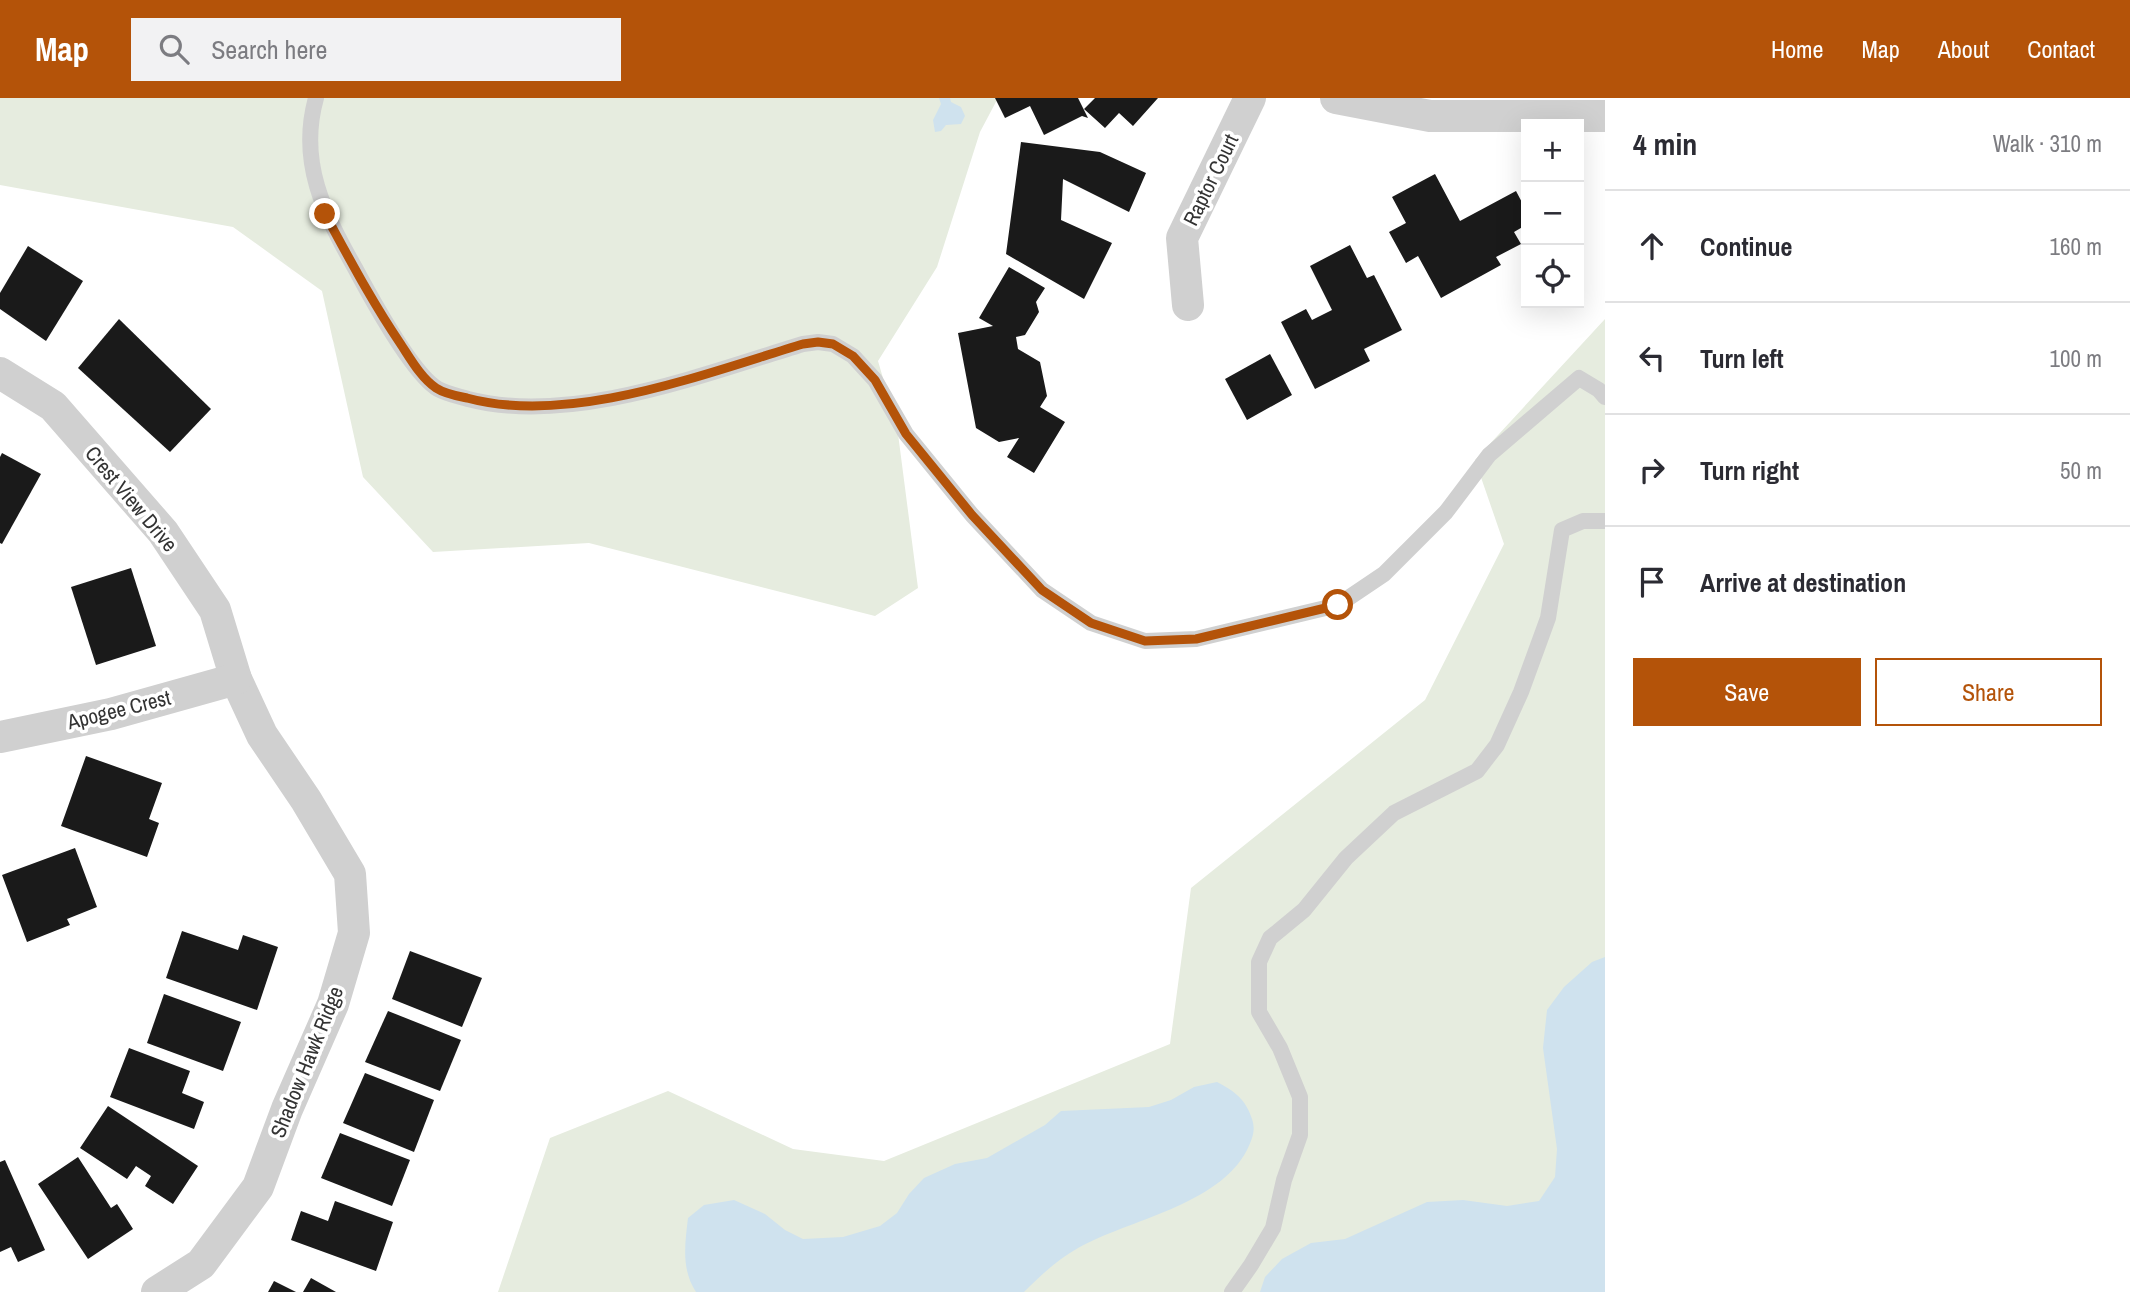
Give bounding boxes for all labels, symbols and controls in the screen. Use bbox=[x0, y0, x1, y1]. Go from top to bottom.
search box bbox=[131, 18, 621, 81]
text: Map bbox=[35, 27, 89, 71]
icon: search bbox=[155, 30, 193, 68]
text: Search here bbox=[211, 32, 327, 67]
text: Home bbox=[1771, 33, 1823, 65]
text: Map bbox=[1861, 33, 1900, 65]
text: About bbox=[1938, 33, 1989, 65]
text: Contact bbox=[2027, 33, 2095, 65]
map controls bbox=[1521, 119, 1584, 308]
button: + bbox=[1521, 119, 1584, 182]
text: 4 min bbox=[1633, 124, 1697, 164]
text: Walk · 310 m bbox=[1993, 128, 2102, 159]
street label: Raptor Court bbox=[1176, 129, 1245, 230]
button: − bbox=[1521, 182, 1584, 245]
route end bbox=[309, 198, 340, 229]
icon: ahead bbox=[1633, 227, 1671, 265]
text: Continue bbox=[1700, 229, 1792, 264]
text: 160 m bbox=[2050, 231, 2102, 262]
button: locate bbox=[1521, 245, 1584, 308]
icon: left bbox=[1633, 339, 1671, 377]
text: Turn left bbox=[1700, 341, 1784, 376]
text: 100 m bbox=[2050, 343, 2102, 374]
street label: Crest View Drive bbox=[79, 440, 184, 558]
icon: right bbox=[1633, 451, 1671, 489]
text: Turn right bbox=[1700, 453, 1799, 488]
text: 50 m bbox=[2060, 455, 2102, 486]
icon: arrive bbox=[1633, 563, 1671, 601]
text: Arrive at destination bbox=[1700, 565, 1906, 600]
route start bbox=[1322, 589, 1353, 620]
button: Save bbox=[1633, 658, 1861, 726]
button: Share bbox=[1875, 658, 2102, 726]
street label: Apogee Crest bbox=[63, 683, 174, 737]
street label: Shadow Hawk Ridge bbox=[263, 982, 350, 1142]

